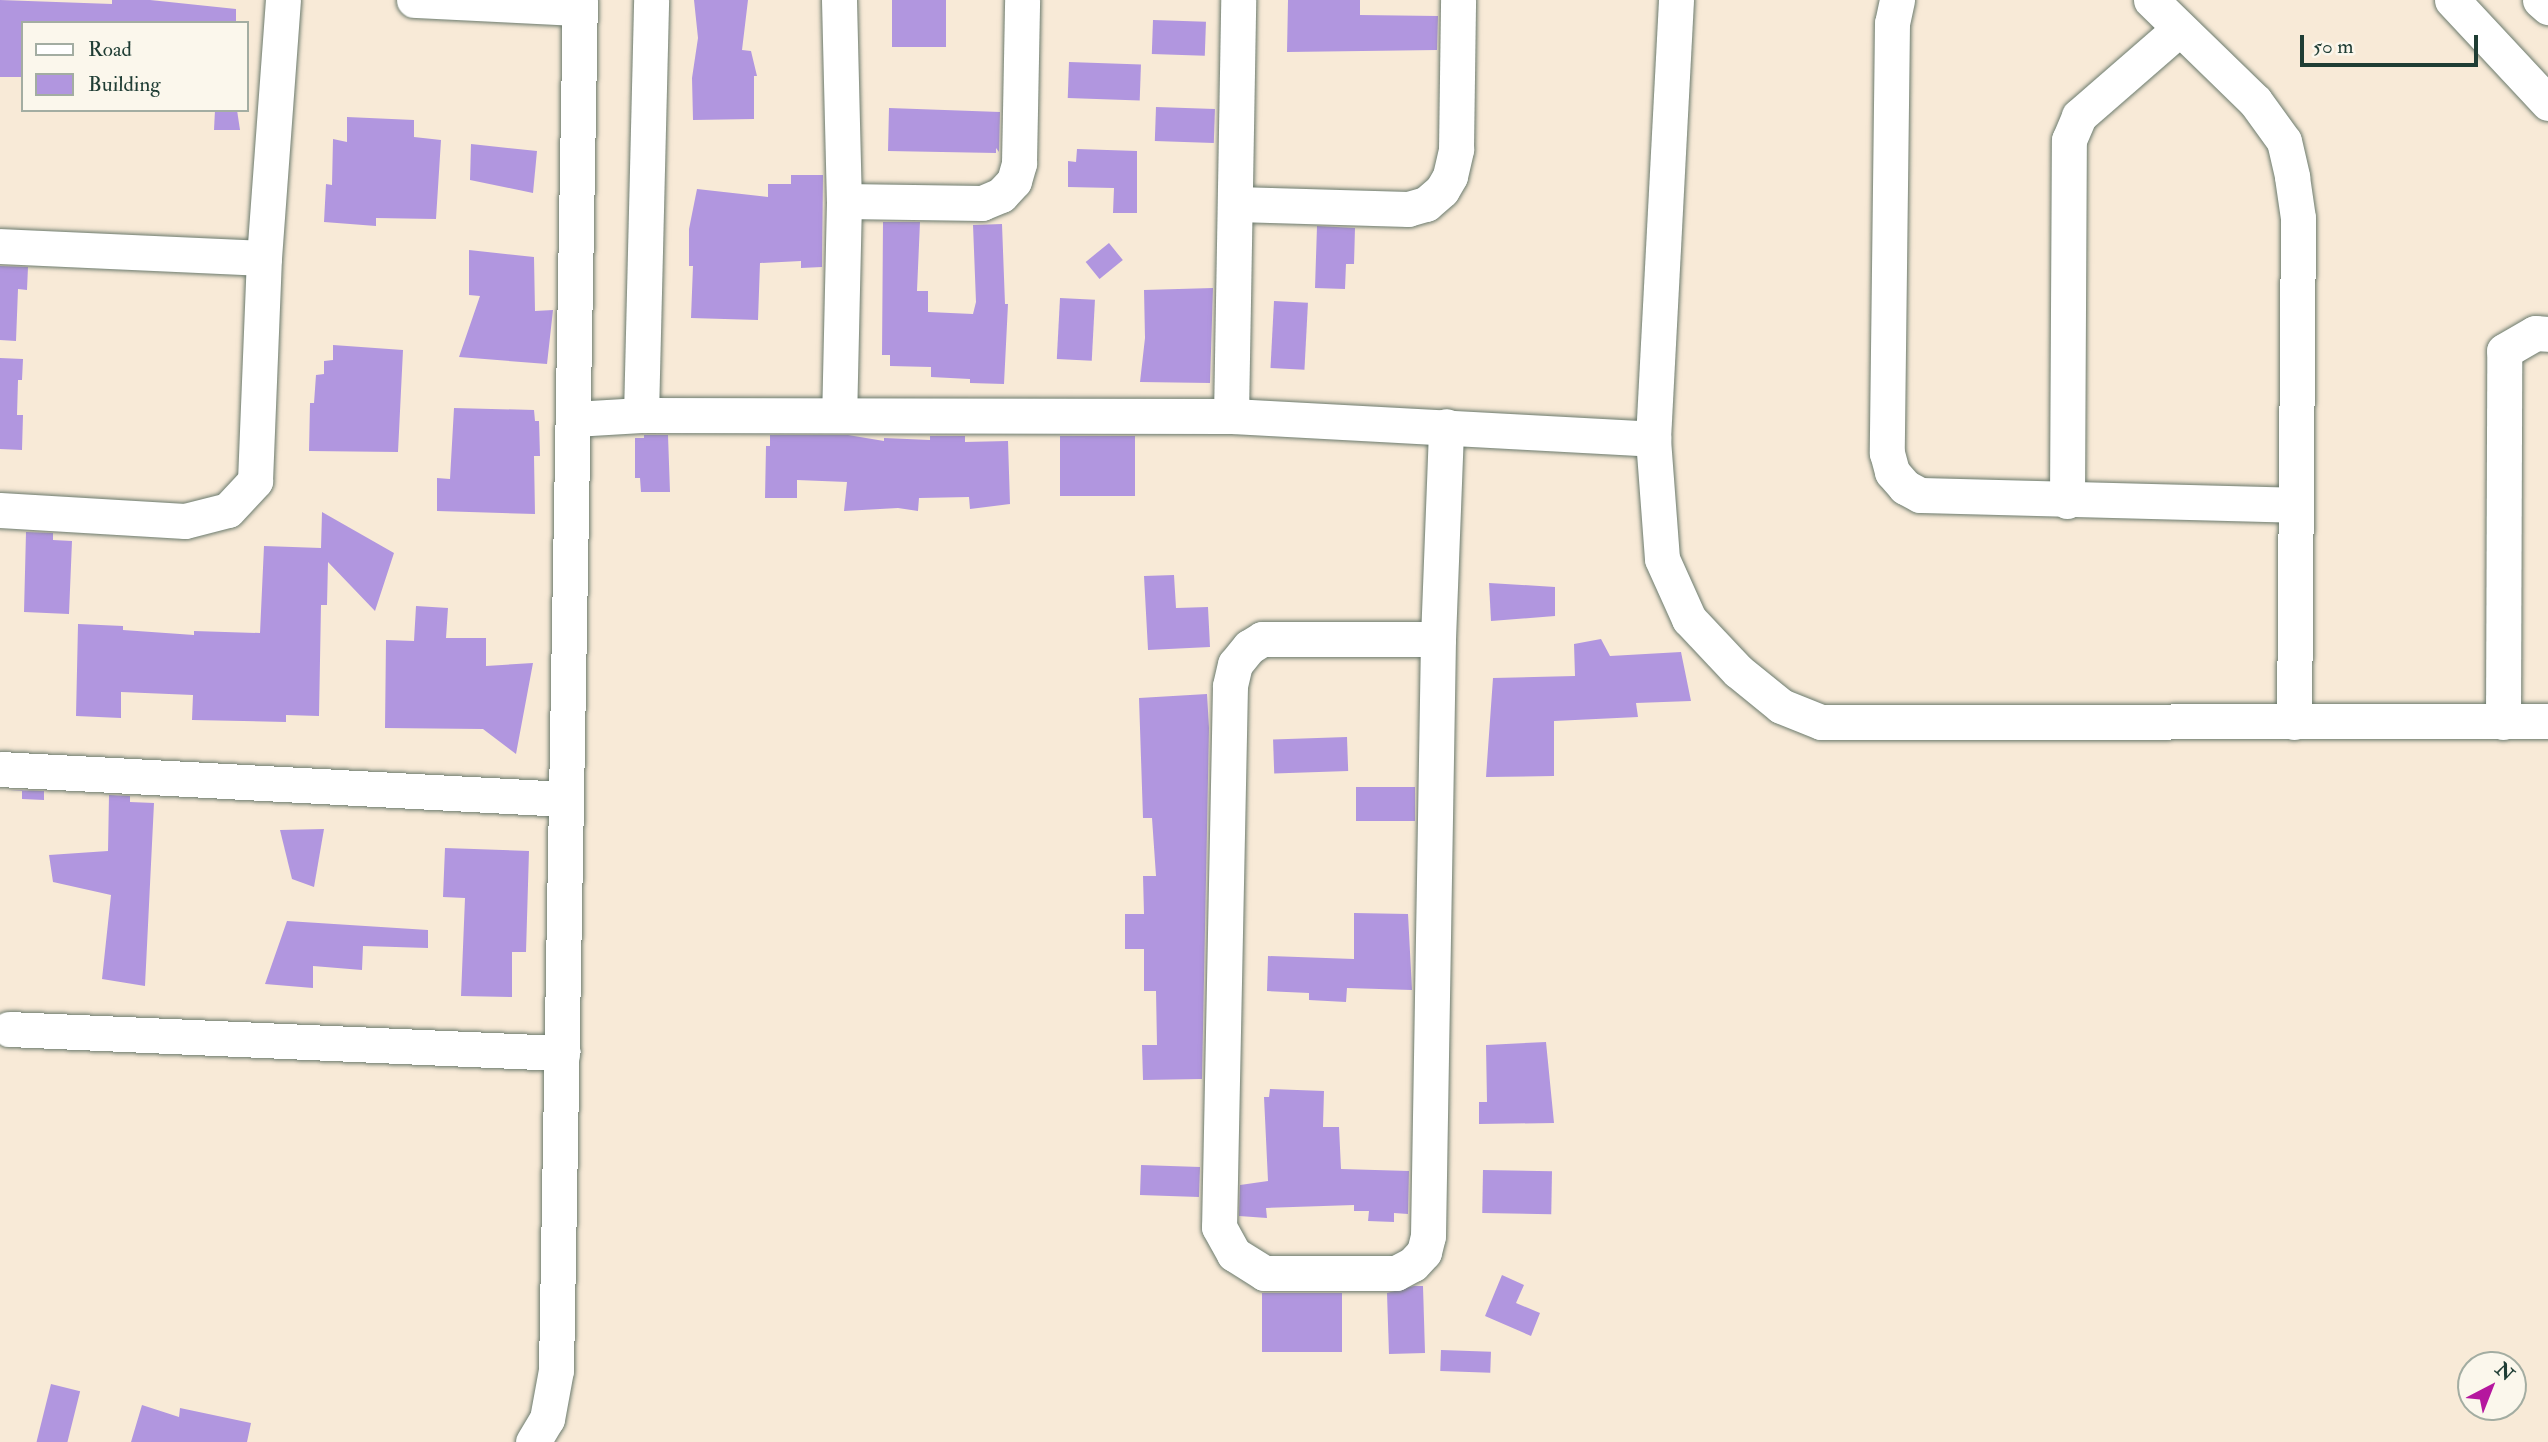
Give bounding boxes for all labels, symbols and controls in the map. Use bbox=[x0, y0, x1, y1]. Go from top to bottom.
legend bbox=[21, 21, 248, 112]
scale bar bbox=[2303, 21, 2482, 65]
text: 50 m bbox=[2313, 33, 2354, 60]
text: Road bbox=[88, 36, 132, 63]
text: Building bbox=[88, 71, 161, 98]
north arrow bbox=[2457, 1351, 2527, 1421]
text: N bbox=[2490, 1357, 2519, 1386]

